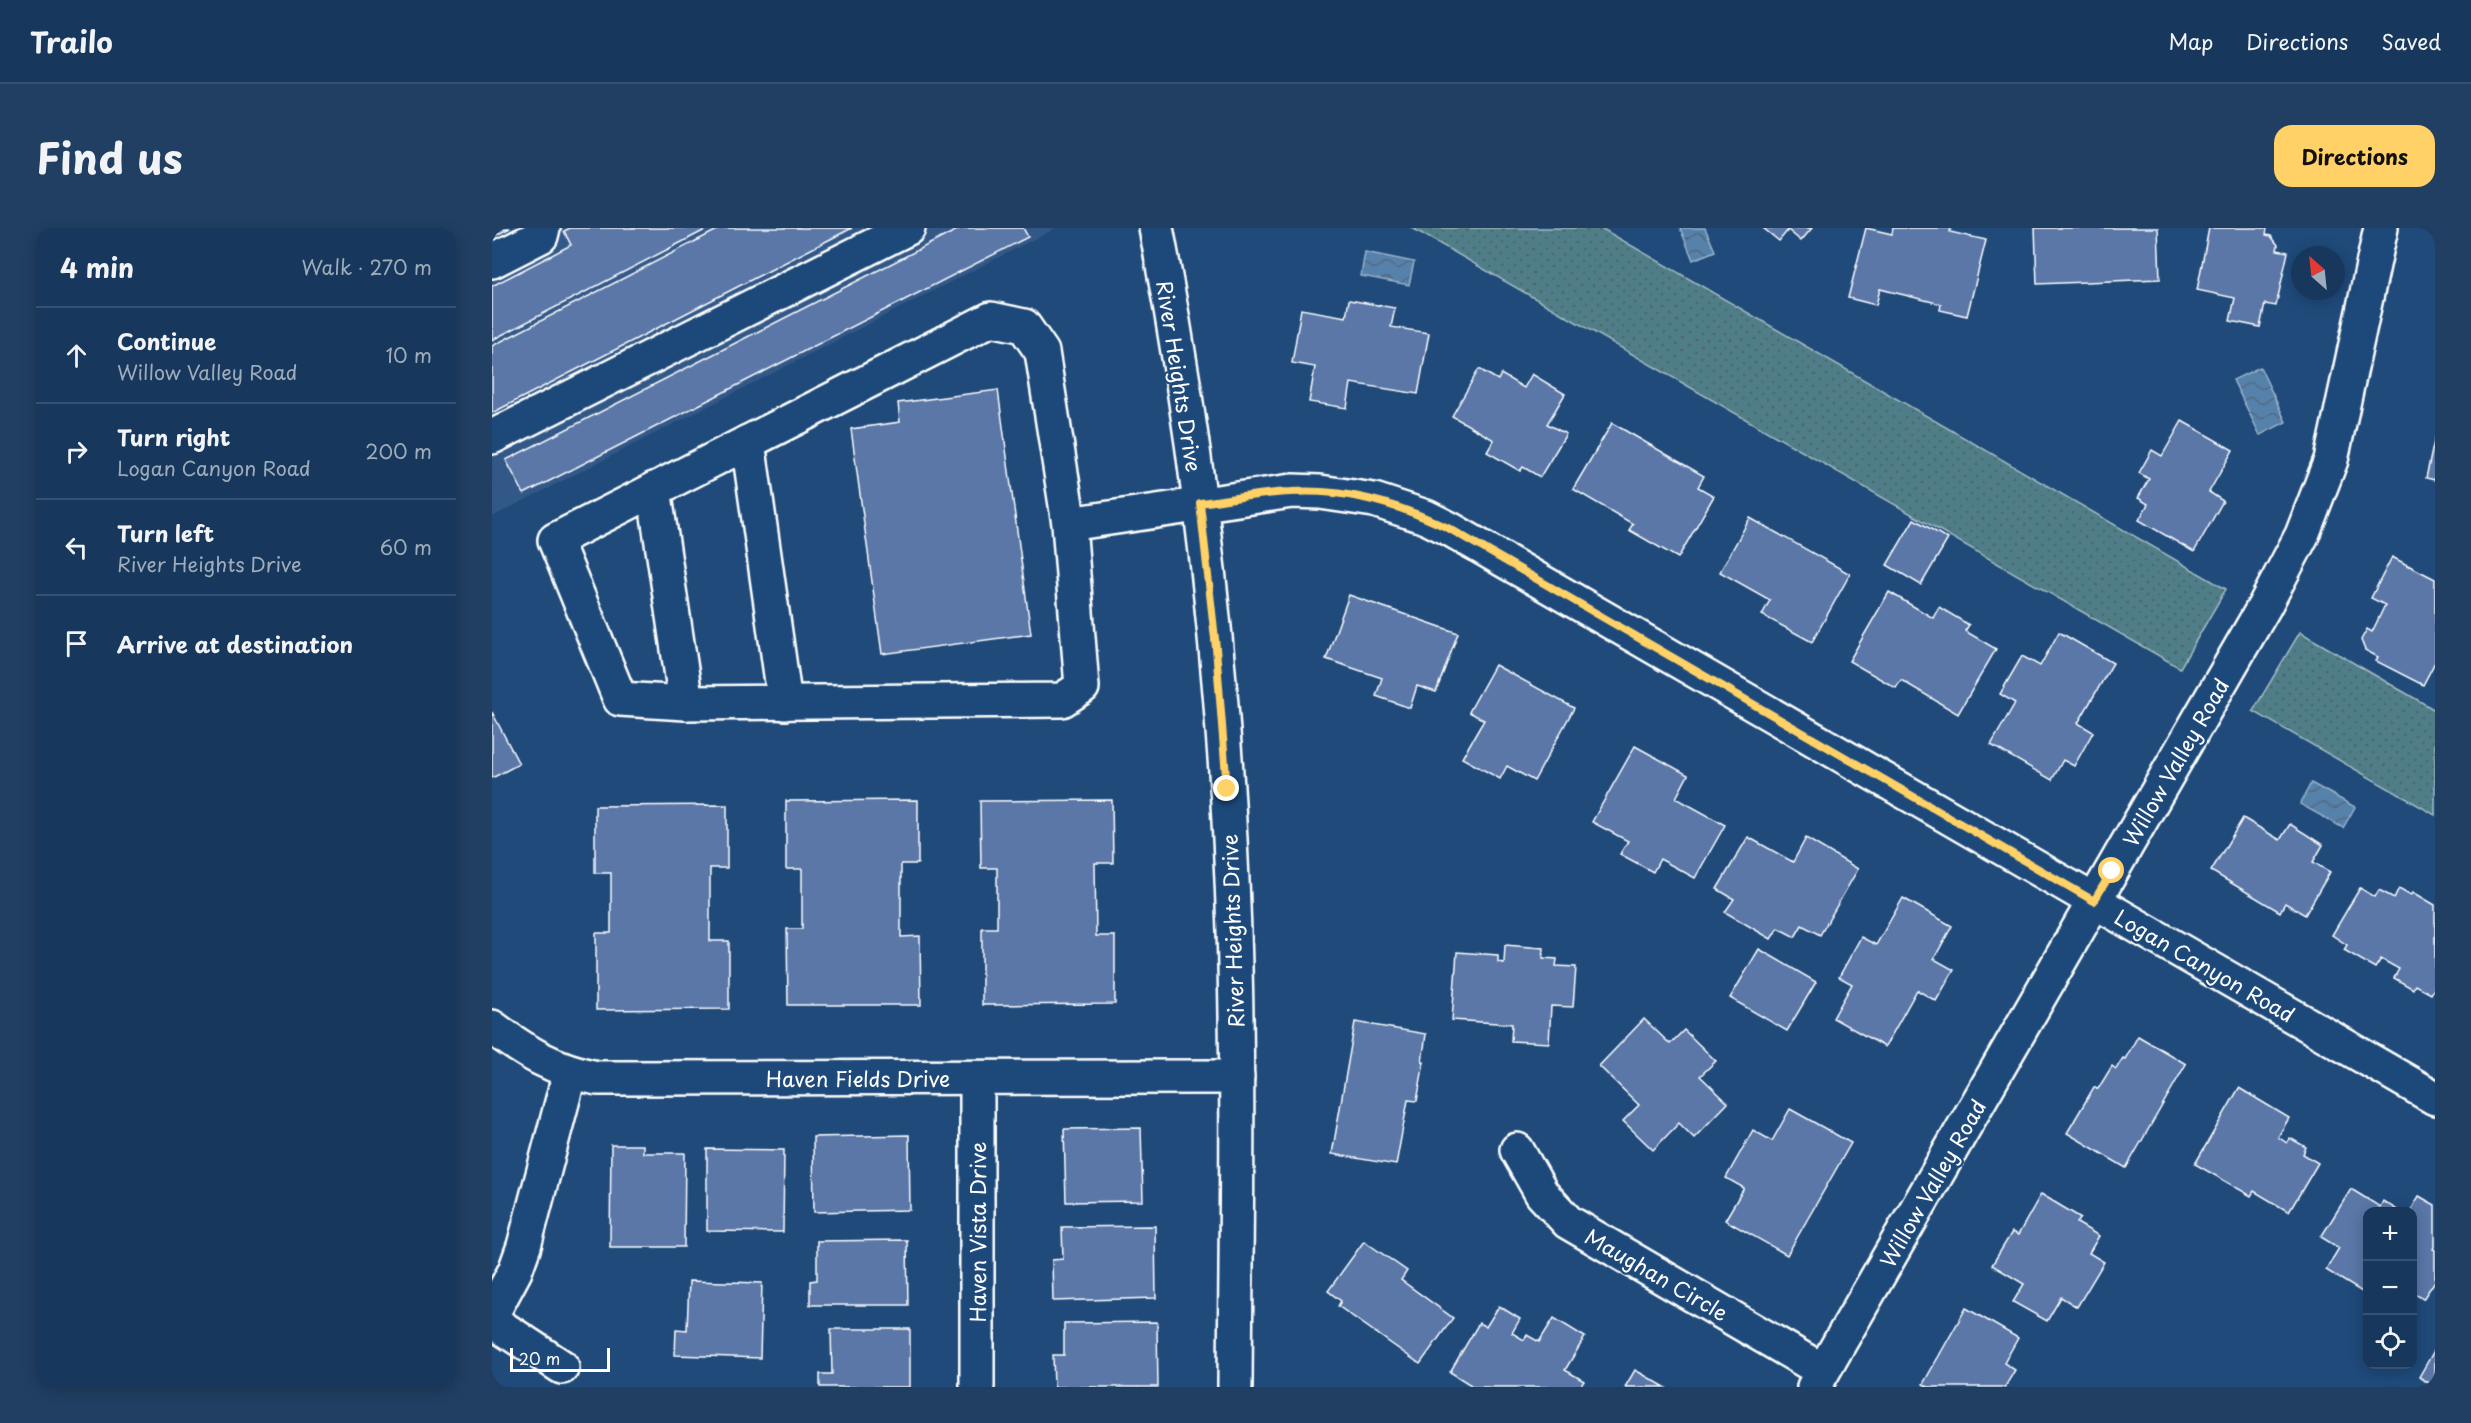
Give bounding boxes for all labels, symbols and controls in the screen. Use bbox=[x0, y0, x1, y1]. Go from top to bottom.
text: Trailo bbox=[30, 20, 113, 63]
text: Map bbox=[2168, 25, 2213, 57]
text: Directions bbox=[2246, 25, 2348, 57]
text: Saved bbox=[2381, 25, 2441, 57]
text: Find us bbox=[36, 125, 183, 188]
button: Directions bbox=[2274, 125, 2435, 187]
north arrow bbox=[2291, 246, 2345, 300]
text: 4 min bbox=[60, 248, 134, 287]
text: Walk · 270 m bbox=[301, 252, 432, 282]
street label: River Heights Drive bbox=[1149, 278, 1211, 474]
text: Continue bbox=[117, 324, 216, 357]
icon: ahead bbox=[60, 339, 93, 372]
text: 10 m bbox=[385, 340, 432, 370]
text: Willow Valley Road bbox=[117, 357, 298, 387]
text: Turn right bbox=[117, 420, 230, 453]
icon: right bbox=[60, 435, 93, 468]
text: 200 m bbox=[365, 436, 432, 466]
text: Logan Canyon Road bbox=[117, 453, 311, 483]
text: Turn left bbox=[117, 516, 214, 549]
icon: left bbox=[60, 531, 93, 564]
text: 60 m bbox=[380, 532, 432, 562]
text: River Heights Drive bbox=[117, 549, 302, 579]
icon: arrive bbox=[60, 627, 93, 660]
text: Arrive at destination bbox=[117, 627, 353, 660]
street label: Willow Valley Road bbox=[2114, 672, 2236, 852]
route end bbox=[1213, 775, 1239, 801]
street label: River Heights Drive bbox=[1213, 834, 1251, 1028]
route start bbox=[2098, 857, 2124, 883]
street label: Logan Canyon Road bbox=[2109, 900, 2301, 1030]
street label: Haven Fields Drive bbox=[766, 1062, 950, 1094]
street label: Willow Valley Road bbox=[1871, 1093, 1993, 1273]
street label: Haven Vista Drive bbox=[961, 1142, 993, 1322]
map controls bbox=[2363, 1207, 2417, 1369]
button: + bbox=[2363, 1207, 2417, 1261]
street label: Maughan Circle bbox=[1579, 1220, 1735, 1328]
button: − bbox=[2363, 1261, 2417, 1315]
button: locate bbox=[2363, 1315, 2417, 1369]
scale bar bbox=[510, 1345, 610, 1372]
text: 20 m bbox=[519, 1346, 560, 1370]

